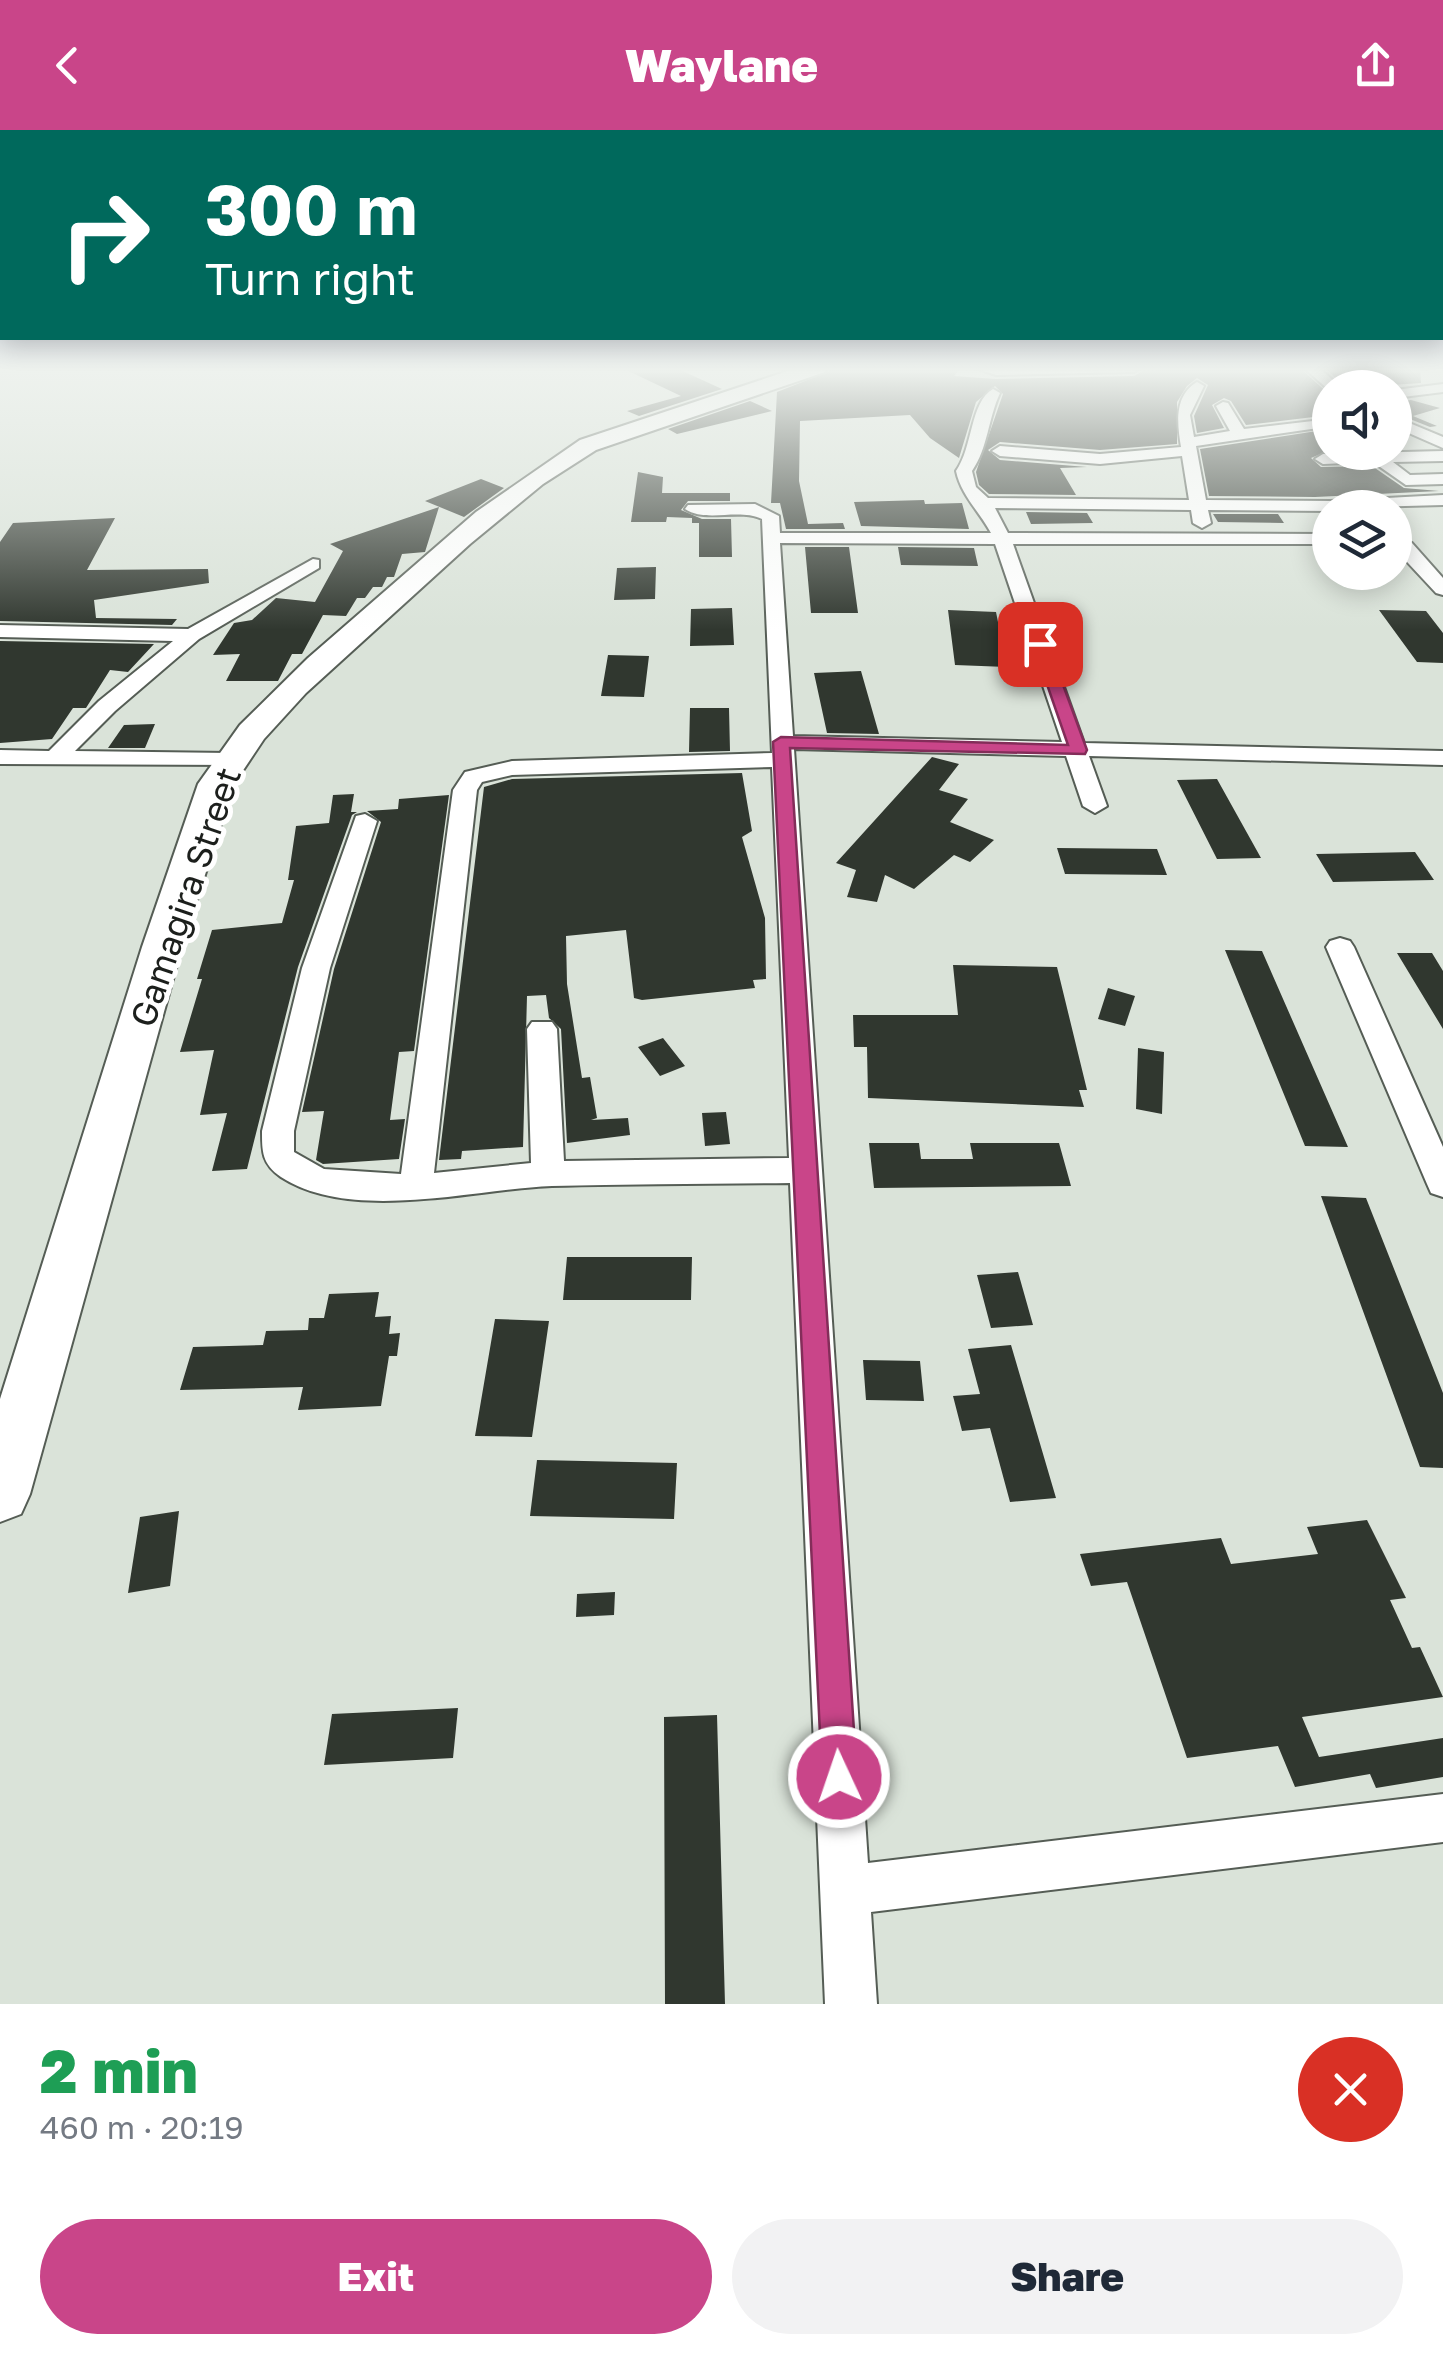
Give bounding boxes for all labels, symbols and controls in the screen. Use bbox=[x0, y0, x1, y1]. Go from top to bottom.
icon: back bbox=[40, 38, 95, 93]
text: Waylane bbox=[625, 38, 818, 92]
icon: share bbox=[1348, 38, 1403, 93]
text: 300 m bbox=[205, 166, 417, 250]
icon: right bbox=[40, 170, 170, 300]
text: Turn right bbox=[205, 251, 415, 305]
map controls bbox=[1312, 370, 1412, 590]
button: sound bbox=[1312, 370, 1412, 470]
button: layers bbox=[1312, 490, 1412, 590]
pin bbox=[998, 602, 1083, 687]
icon: arrive bbox=[1013, 617, 1068, 672]
street label: Gamagira Street bbox=[121, 762, 249, 1032]
position arrow bbox=[787, 1725, 891, 1829]
text: 2 min bbox=[40, 2034, 198, 2106]
button: close bbox=[1298, 2037, 1403, 2142]
text: 460 m · 20:19 bbox=[40, 2108, 244, 2146]
button: Exit bbox=[40, 2219, 712, 2334]
button: Share bbox=[732, 2219, 1403, 2334]

